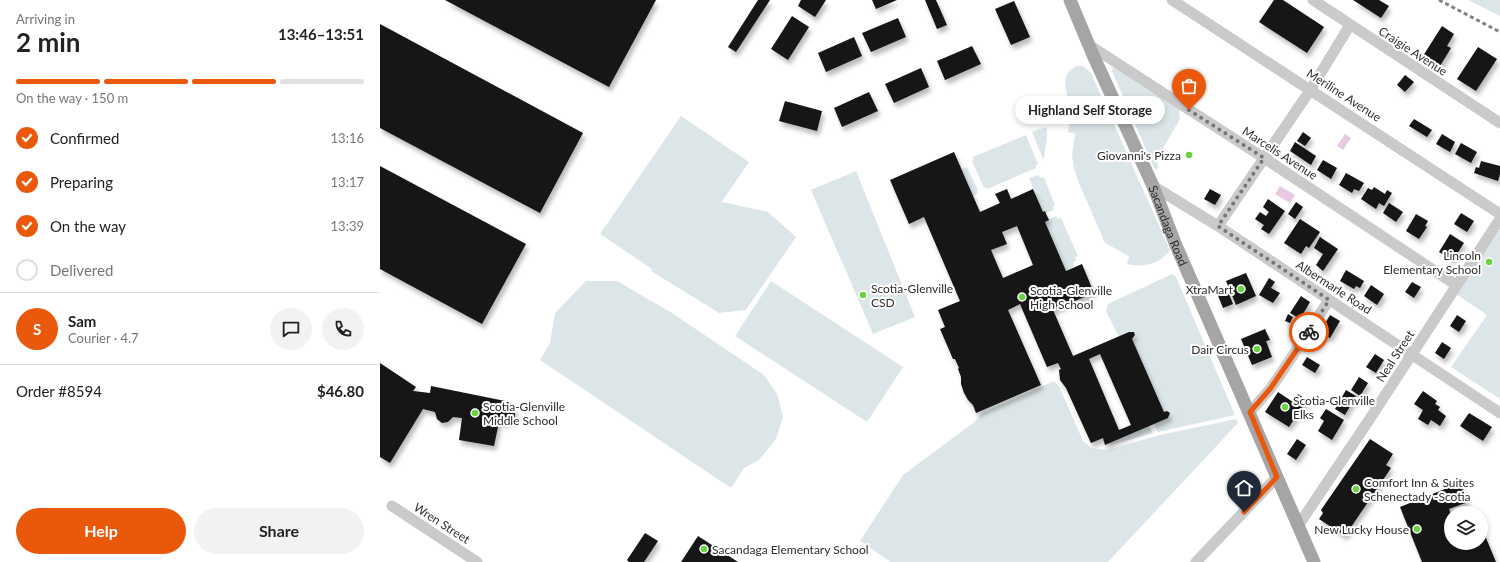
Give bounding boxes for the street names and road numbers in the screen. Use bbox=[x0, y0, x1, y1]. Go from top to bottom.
street label: Craigie Avenue bbox=[1376, 23, 1450, 79]
street label: Meriline Avenue bbox=[1304, 65, 1384, 125]
street label: Marcelis Avenue bbox=[1240, 123, 1320, 183]
street label: Sacandaga Road bbox=[1146, 183, 1191, 268]
street label: Albermarle Road bbox=[1293, 257, 1375, 317]
street label: Neal Street bbox=[1373, 327, 1418, 385]
street label: Wren Street bbox=[411, 499, 473, 547]

